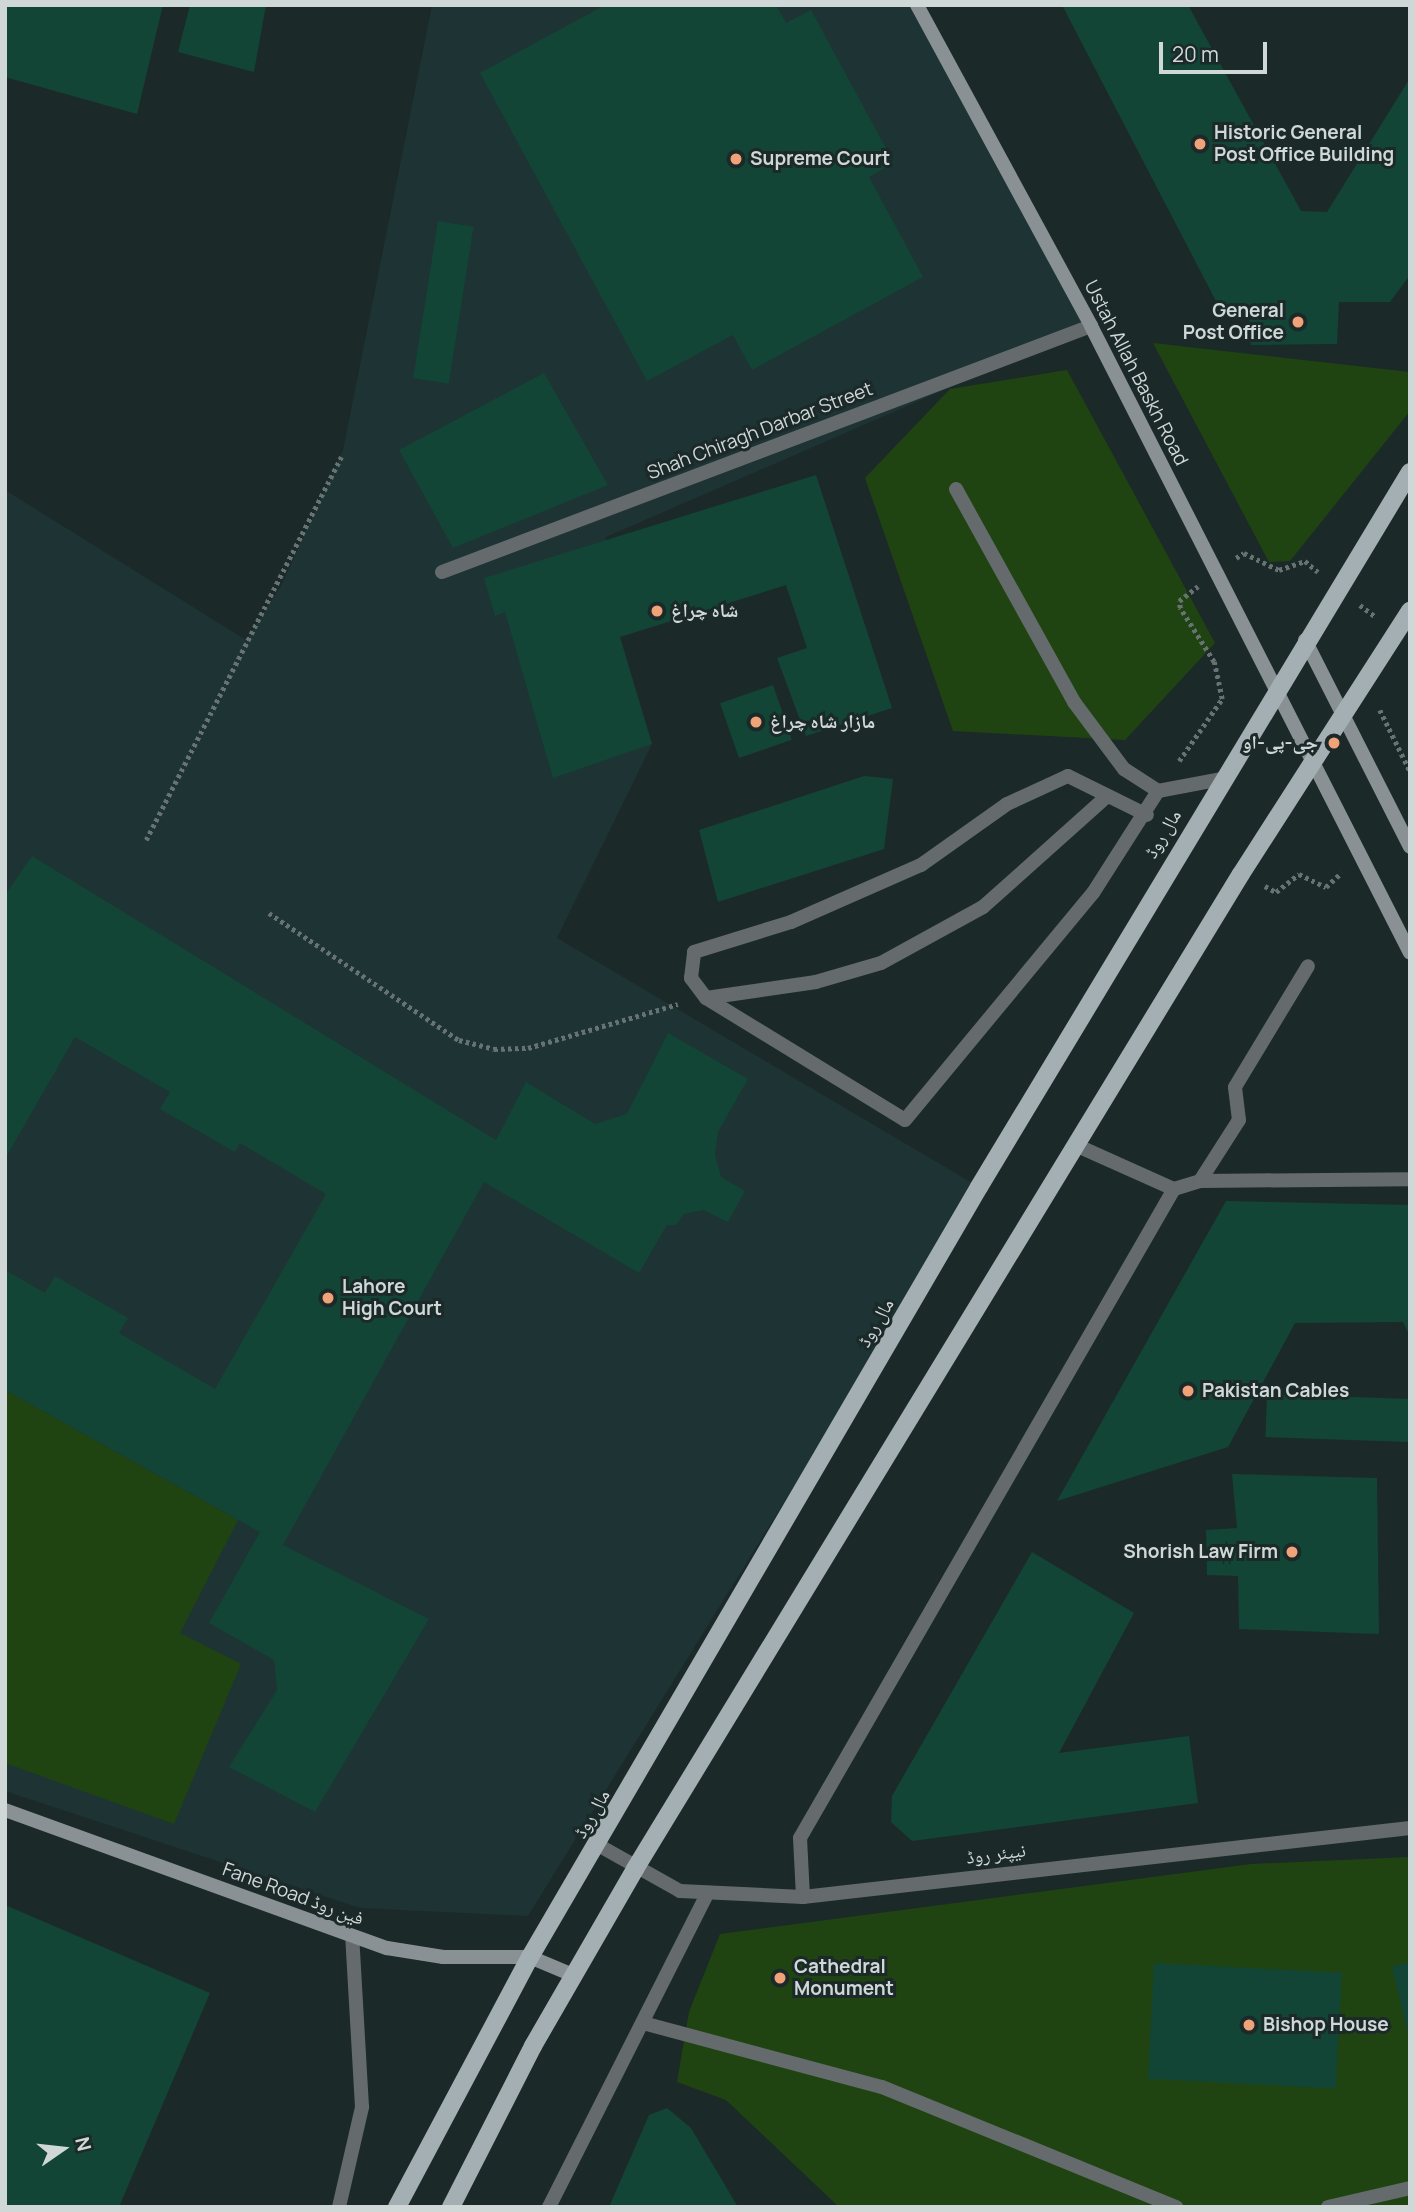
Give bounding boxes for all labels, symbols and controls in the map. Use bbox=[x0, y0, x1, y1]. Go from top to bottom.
scale bar bbox=[1163, 28, 1272, 72]
text: 20 m bbox=[1172, 40, 1219, 68]
place label: Historic General Post Office Building bbox=[1214, 122, 1394, 166]
marker: Historic General Post Office Building bbox=[1192, 136, 1208, 152]
place label: Supreme Court bbox=[750, 148, 890, 170]
marker: Supreme Court bbox=[728, 151, 744, 167]
street label: Ustah Allah Baskh Road bbox=[1079, 277, 1193, 469]
place label: General Post Office bbox=[1183, 300, 1284, 344]
marker: General Post Office bbox=[1290, 314, 1306, 330]
street label: Shah Chiragh Darbar Street bbox=[644, 377, 876, 485]
place label: شاہ چراغ bbox=[671, 600, 738, 622]
marker: شاہ چراغ bbox=[649, 603, 665, 619]
place label: مازار شاہ چراغ bbox=[770, 711, 875, 733]
marker: مازار شاہ چراغ bbox=[748, 714, 764, 730]
place label: جی-پی-او bbox=[1242, 732, 1318, 754]
marker: جی-پی-او bbox=[1324, 733, 1344, 753]
street label: مال روڈ bbox=[1140, 806, 1186, 862]
place label: Lahore High Court bbox=[342, 1276, 442, 1320]
marker: Lahore High Court bbox=[320, 1290, 336, 1306]
street label: مال روڈ bbox=[853, 1294, 899, 1352]
place label: Pakistan Cables bbox=[1202, 1380, 1349, 1402]
marker: Pakistan Cables bbox=[1180, 1383, 1196, 1399]
place label: Shorish Law Firm bbox=[1123, 1541, 1278, 1563]
marker: Shorish Law Firm bbox=[1284, 1544, 1300, 1560]
street label: مال روڈ bbox=[569, 1785, 615, 1843]
street label: نیپئر روڈ bbox=[965, 1839, 1027, 1869]
street label: Fane Road فین روڈ bbox=[219, 1858, 367, 1930]
place label: Cathedral Monument bbox=[794, 1956, 894, 2000]
marker: Cathedral Monument bbox=[772, 1970, 788, 1986]
place label: Bishop House bbox=[1263, 2014, 1389, 2036]
marker: Bishop House bbox=[1241, 2017, 1257, 2033]
north arrow bbox=[28, 2114, 98, 2184]
text: N bbox=[69, 2134, 98, 2154]

